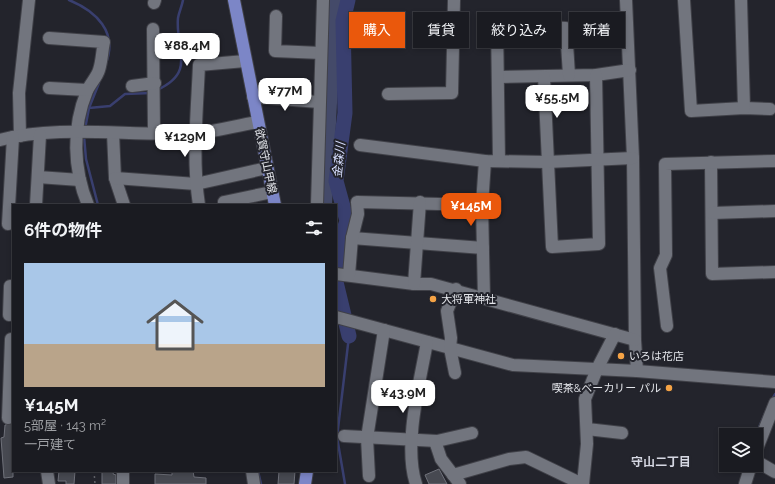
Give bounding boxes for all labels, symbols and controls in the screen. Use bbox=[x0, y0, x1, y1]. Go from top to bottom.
chip: 購入 bbox=[349, 12, 405, 48]
chip: 賃貸 bbox=[413, 12, 469, 48]
chip: 絞り込み bbox=[477, 12, 561, 48]
chip: 新着 bbox=[569, 12, 625, 48]
pin: ¥88.4M bbox=[154, 33, 220, 67]
text: ¥88.4M bbox=[164, 38, 210, 53]
pin: ¥77M bbox=[261, 78, 309, 112]
text: ¥77M bbox=[267, 83, 303, 98]
pin: ¥55.5M bbox=[524, 85, 590, 119]
text: ¥55.5M bbox=[534, 90, 580, 105]
pin: ¥129M bbox=[157, 124, 213, 158]
street label: 欲賀守山甲線 bbox=[252, 127, 279, 195]
text: ¥129M bbox=[164, 129, 206, 144]
water label: 金森川 bbox=[330, 139, 348, 179]
pin: ¥145M bbox=[443, 193, 499, 227]
text: ¥145M bbox=[450, 198, 492, 213]
icon: filters bbox=[303, 217, 325, 239]
text: 6件の物件 bbox=[24, 220, 102, 240]
icon: home bbox=[139, 289, 211, 361]
place label: 大将軍神社 bbox=[441, 293, 496, 306]
marker: 大将軍神社 bbox=[428, 294, 438, 304]
place label: いろは花店 bbox=[629, 350, 684, 363]
marker: いろは花店 bbox=[616, 351, 626, 361]
pin: ¥43.9M bbox=[370, 380, 436, 414]
place label: 喫茶&ベーカリー パル bbox=[552, 382, 661, 395]
marker: 喫茶&ベーカリー パル bbox=[664, 383, 674, 393]
text: ¥43.9M bbox=[380, 385, 426, 400]
text: ¥145M bbox=[24, 395, 78, 415]
text: 5部屋 · 143 m² bbox=[24, 418, 106, 433]
map controls bbox=[719, 428, 763, 472]
button: layers bbox=[719, 428, 763, 472]
text: 一戸建て bbox=[24, 437, 76, 452]
district label: 守山二丁目 bbox=[631, 455, 691, 469]

